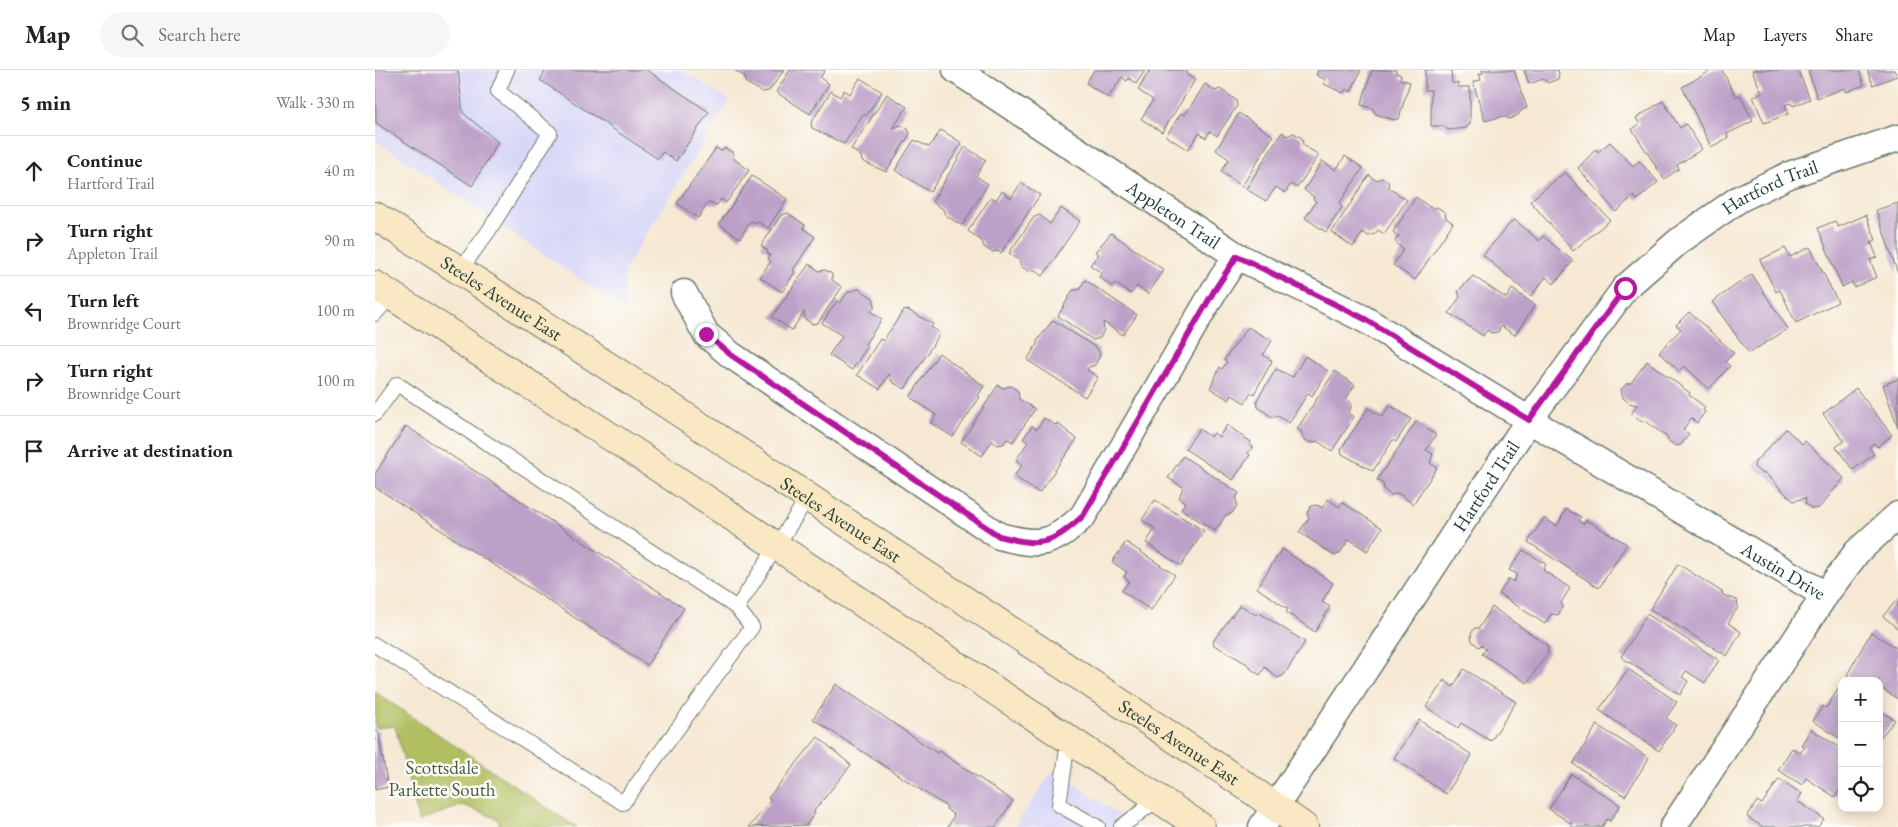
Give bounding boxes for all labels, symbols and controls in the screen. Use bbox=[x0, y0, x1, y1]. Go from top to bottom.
search box bbox=[100, 12, 450, 57]
text: Map bbox=[25, 19, 70, 50]
icon: search bbox=[118, 21, 146, 49]
text: Search here bbox=[158, 22, 241, 47]
text: Map bbox=[1703, 23, 1735, 46]
text: Layers bbox=[1763, 23, 1807, 46]
text: Share bbox=[1835, 23, 1873, 46]
text: 5 min bbox=[20, 89, 71, 116]
text: Walk · 330 m bbox=[276, 92, 355, 113]
text: Continue bbox=[67, 148, 142, 173]
street label: Hartford Trail bbox=[1717, 154, 1822, 220]
icon: ahead bbox=[20, 157, 48, 185]
text: 40 m bbox=[324, 160, 355, 181]
text: Hartford Trail bbox=[67, 173, 155, 194]
street label: Appleton Trail bbox=[1121, 174, 1226, 255]
text: Turn right bbox=[67, 218, 153, 243]
icon: right bbox=[20, 227, 48, 255]
text: 90 m bbox=[324, 230, 355, 251]
text: Appleton Trail bbox=[67, 243, 158, 264]
street label: Steeles Avenue East bbox=[436, 250, 567, 347]
route start bbox=[1614, 277, 1637, 300]
text: Turn left bbox=[67, 288, 139, 313]
icon: left bbox=[20, 297, 48, 325]
text: 100 m bbox=[316, 300, 355, 321]
text: Brownridge Court bbox=[67, 313, 181, 334]
route end bbox=[695, 323, 718, 346]
text: Turn right bbox=[67, 358, 153, 383]
icon: right bbox=[20, 367, 48, 395]
text: 100 m bbox=[316, 370, 355, 391]
text: Brownridge Court bbox=[67, 383, 181, 404]
street label: Hartford Trail bbox=[1447, 435, 1525, 537]
icon: arrive bbox=[20, 437, 48, 465]
text: Arrive at destination bbox=[67, 438, 233, 463]
street label: Steeles Avenue East bbox=[776, 471, 906, 568]
street label: Austin Drive bbox=[1736, 536, 1830, 606]
map controls bbox=[1838, 677, 1883, 812]
button: + bbox=[1838, 677, 1883, 722]
street label: Steeles Avenue East bbox=[1114, 693, 1244, 791]
button: − bbox=[1838, 722, 1883, 767]
park label: Scottsdale Parkette South bbox=[389, 755, 496, 802]
button: locate bbox=[1838, 767, 1883, 812]

